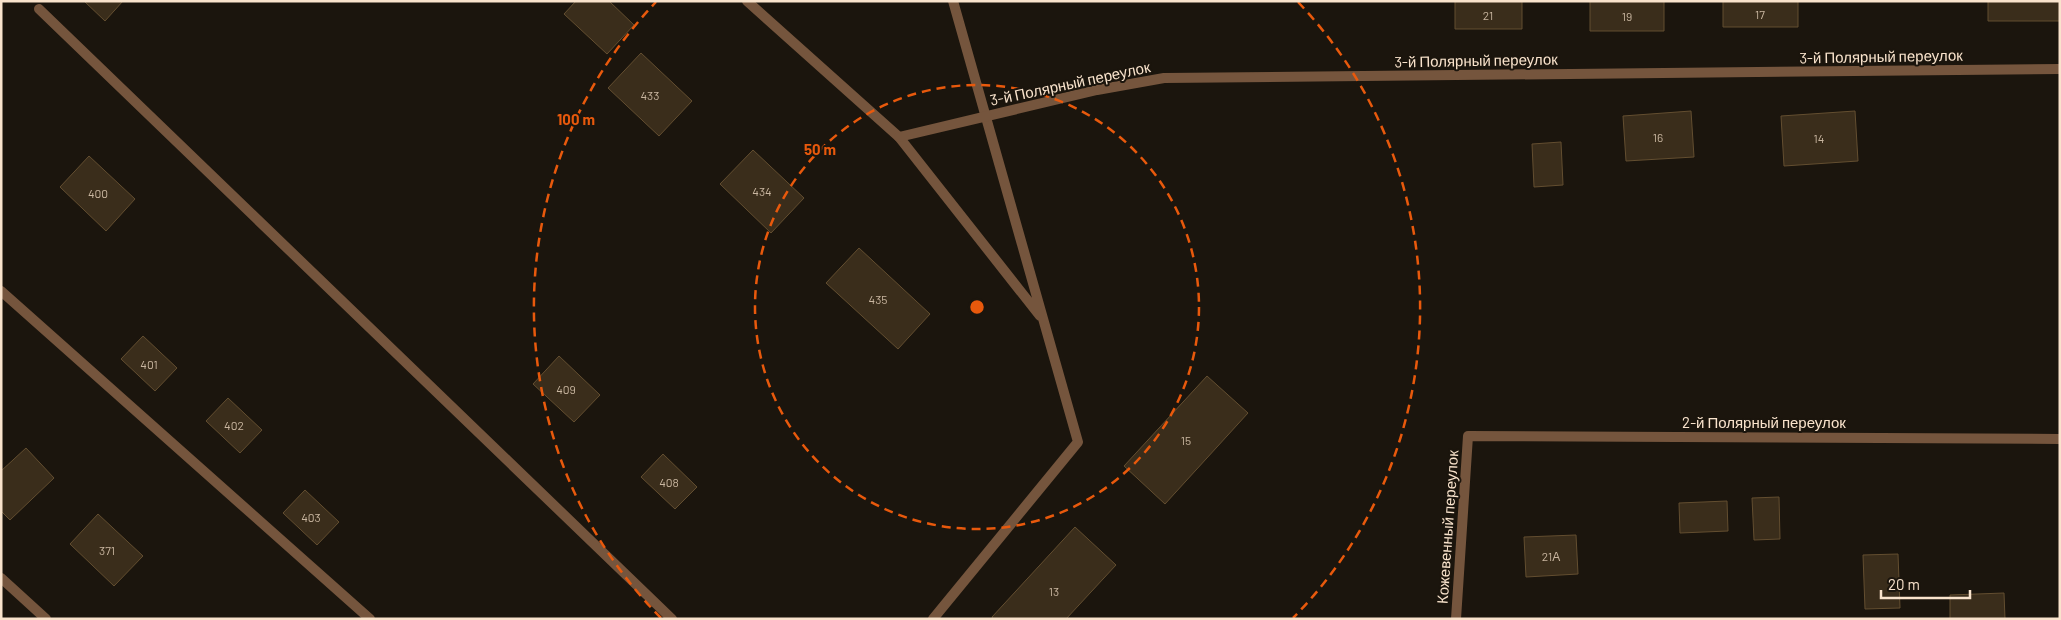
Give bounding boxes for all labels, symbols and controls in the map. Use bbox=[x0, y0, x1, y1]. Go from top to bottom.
house number: 17 bbox=[1755, 7, 1765, 21]
house number: 21 bbox=[1483, 8, 1493, 22]
house number: 19 bbox=[1622, 9, 1632, 23]
street label: 3-й Полярный переулок bbox=[1799, 46, 1963, 66]
street label: 3-й Полярный переулок bbox=[1394, 50, 1558, 70]
street label: 3-й Полярный переулок bbox=[988, 57, 1152, 109]
house number: 433 bbox=[641, 88, 659, 102]
text: 100 m bbox=[557, 110, 595, 128]
house number: 16 bbox=[1653, 130, 1663, 144]
house number: 14 bbox=[1814, 131, 1824, 145]
text: 50 m bbox=[804, 140, 836, 158]
house number: 434 bbox=[752, 184, 772, 198]
house number: 400 bbox=[88, 186, 108, 200]
house number: 435 bbox=[869, 292, 887, 306]
centre of rings bbox=[968, 298, 986, 316]
house number: 401 bbox=[140, 357, 158, 371]
house number: 409 bbox=[556, 382, 576, 396]
street label: 2-й Полярный переулок bbox=[1682, 413, 1846, 431]
house number: 402 bbox=[224, 418, 244, 432]
house number: 15 bbox=[1181, 433, 1191, 447]
street label: Кожевенный переулок bbox=[1433, 449, 1461, 605]
house number: 408 bbox=[659, 475, 679, 489]
house number: 403 bbox=[301, 510, 321, 524]
house number: 371 bbox=[99, 543, 115, 557]
house number: 21А bbox=[1542, 549, 1560, 563]
scale bar bbox=[1881, 568, 1970, 600]
text: 20 m bbox=[1888, 575, 1920, 593]
house number: 13 bbox=[1049, 584, 1059, 598]

